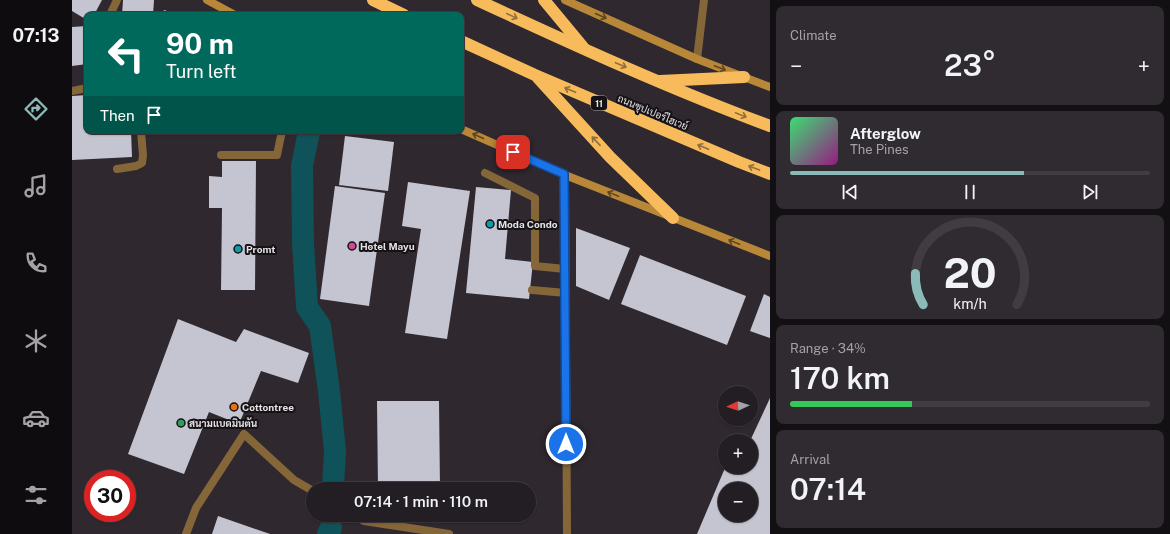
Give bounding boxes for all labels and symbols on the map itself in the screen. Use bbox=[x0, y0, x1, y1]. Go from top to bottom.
one-way arrow bbox=[506, 13, 518, 20]
one-way arrow bbox=[594, 13, 606, 20]
one-way arrow bbox=[615, 62, 627, 70]
one-way arrow bbox=[714, 64, 726, 72]
one-way arrow bbox=[565, 86, 577, 93]
street label: ถนนซุปเปอร์ไฮเวย์ bbox=[615, 91, 690, 134]
road number: 11 bbox=[591, 96, 607, 110]
one-way arrow bbox=[735, 112, 747, 119]
one-way arrow bbox=[472, 132, 484, 139]
pin bbox=[496, 135, 530, 169]
one-way arrow bbox=[591, 136, 600, 147]
one-way arrow bbox=[697, 142, 709, 150]
one-way arrow bbox=[749, 163, 761, 171]
one-way arrow bbox=[607, 189, 619, 197]
place label: Moda Condo bbox=[498, 218, 558, 230]
marker: Moda Condo bbox=[485, 219, 495, 229]
one-way arrow bbox=[728, 237, 740, 245]
place label: Hotel Mayu bbox=[360, 240, 415, 252]
marker: Hotel Mayu bbox=[347, 241, 357, 251]
place label: Promt bbox=[246, 243, 275, 255]
marker: Promt bbox=[233, 244, 243, 254]
north arrow bbox=[718, 386, 758, 426]
place label: Cottontree bbox=[242, 401, 294, 413]
marker: Cottontree bbox=[229, 402, 239, 412]
place label: สนามแบดมินตัน bbox=[189, 417, 258, 429]
marker: สนามแบดมินตัน bbox=[176, 418, 186, 428]
position arrow bbox=[545, 423, 587, 465]
speed limit sign: 30 bbox=[84, 470, 136, 522]

